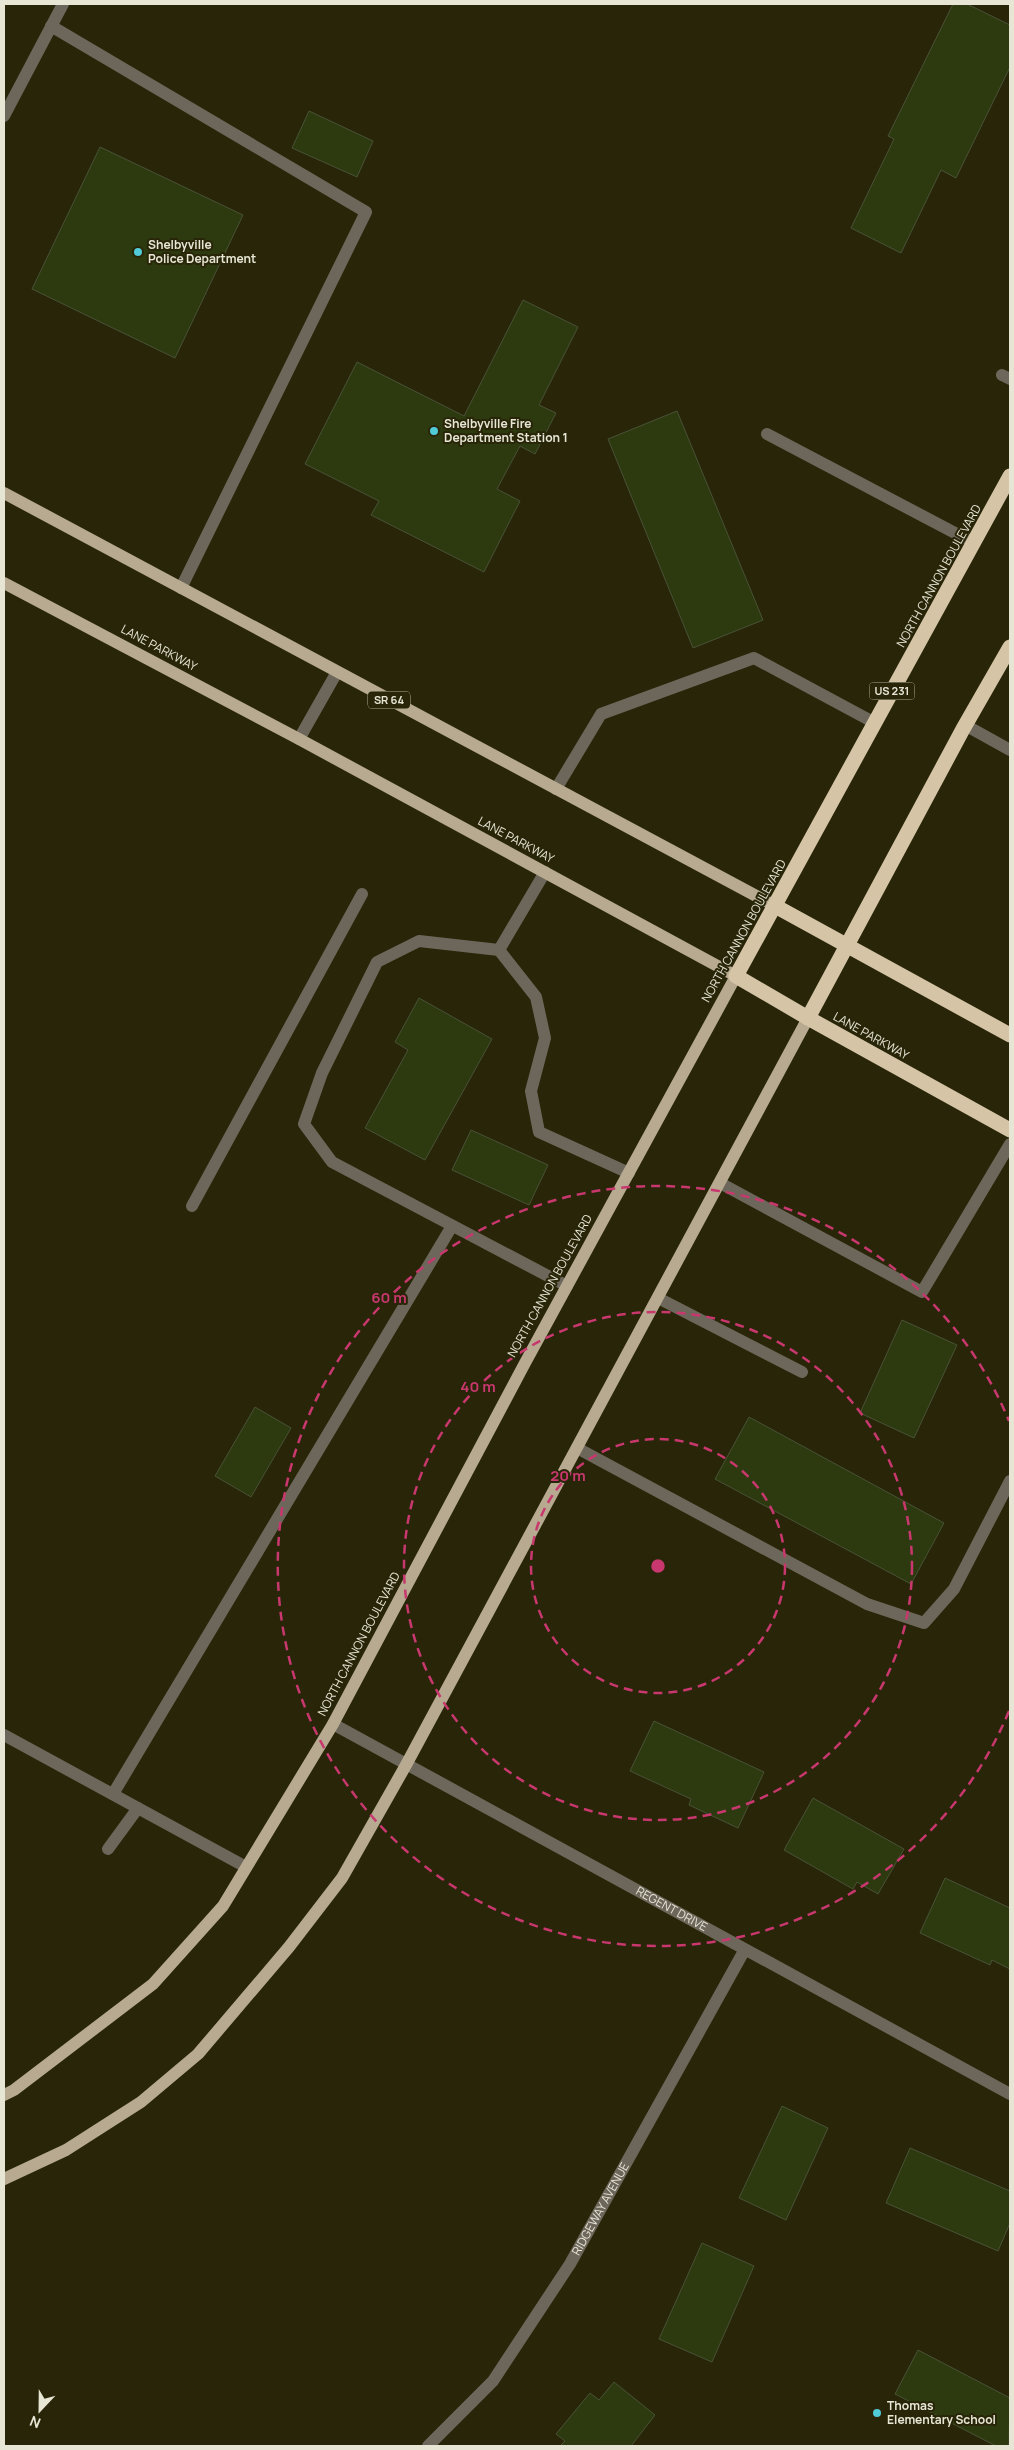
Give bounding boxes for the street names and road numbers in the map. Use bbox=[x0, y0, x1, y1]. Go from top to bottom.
street label: NORTH CANNON BOULEVARD bbox=[892, 501, 985, 650]
street label: LANE PARKWAY bbox=[118, 620, 201, 675]
road number: US 231 bbox=[870, 682, 914, 699]
road number: SR 64 bbox=[368, 692, 410, 708]
street label: LANE PARKWAY bbox=[475, 812, 558, 867]
street label: NORTH CANNON BOULEVARD bbox=[697, 856, 790, 1005]
street label: LANE PARKWAY bbox=[830, 1008, 912, 1064]
street label: NORTH CANNON BOULEVARD bbox=[503, 1211, 596, 1360]
street label: NORTH CANNON BOULEVARD bbox=[313, 1569, 404, 1719]
street label: REGENT DRIVE bbox=[633, 1882, 711, 1935]
street label: RIDGEWAY AVENUE bbox=[567, 2159, 633, 2258]

